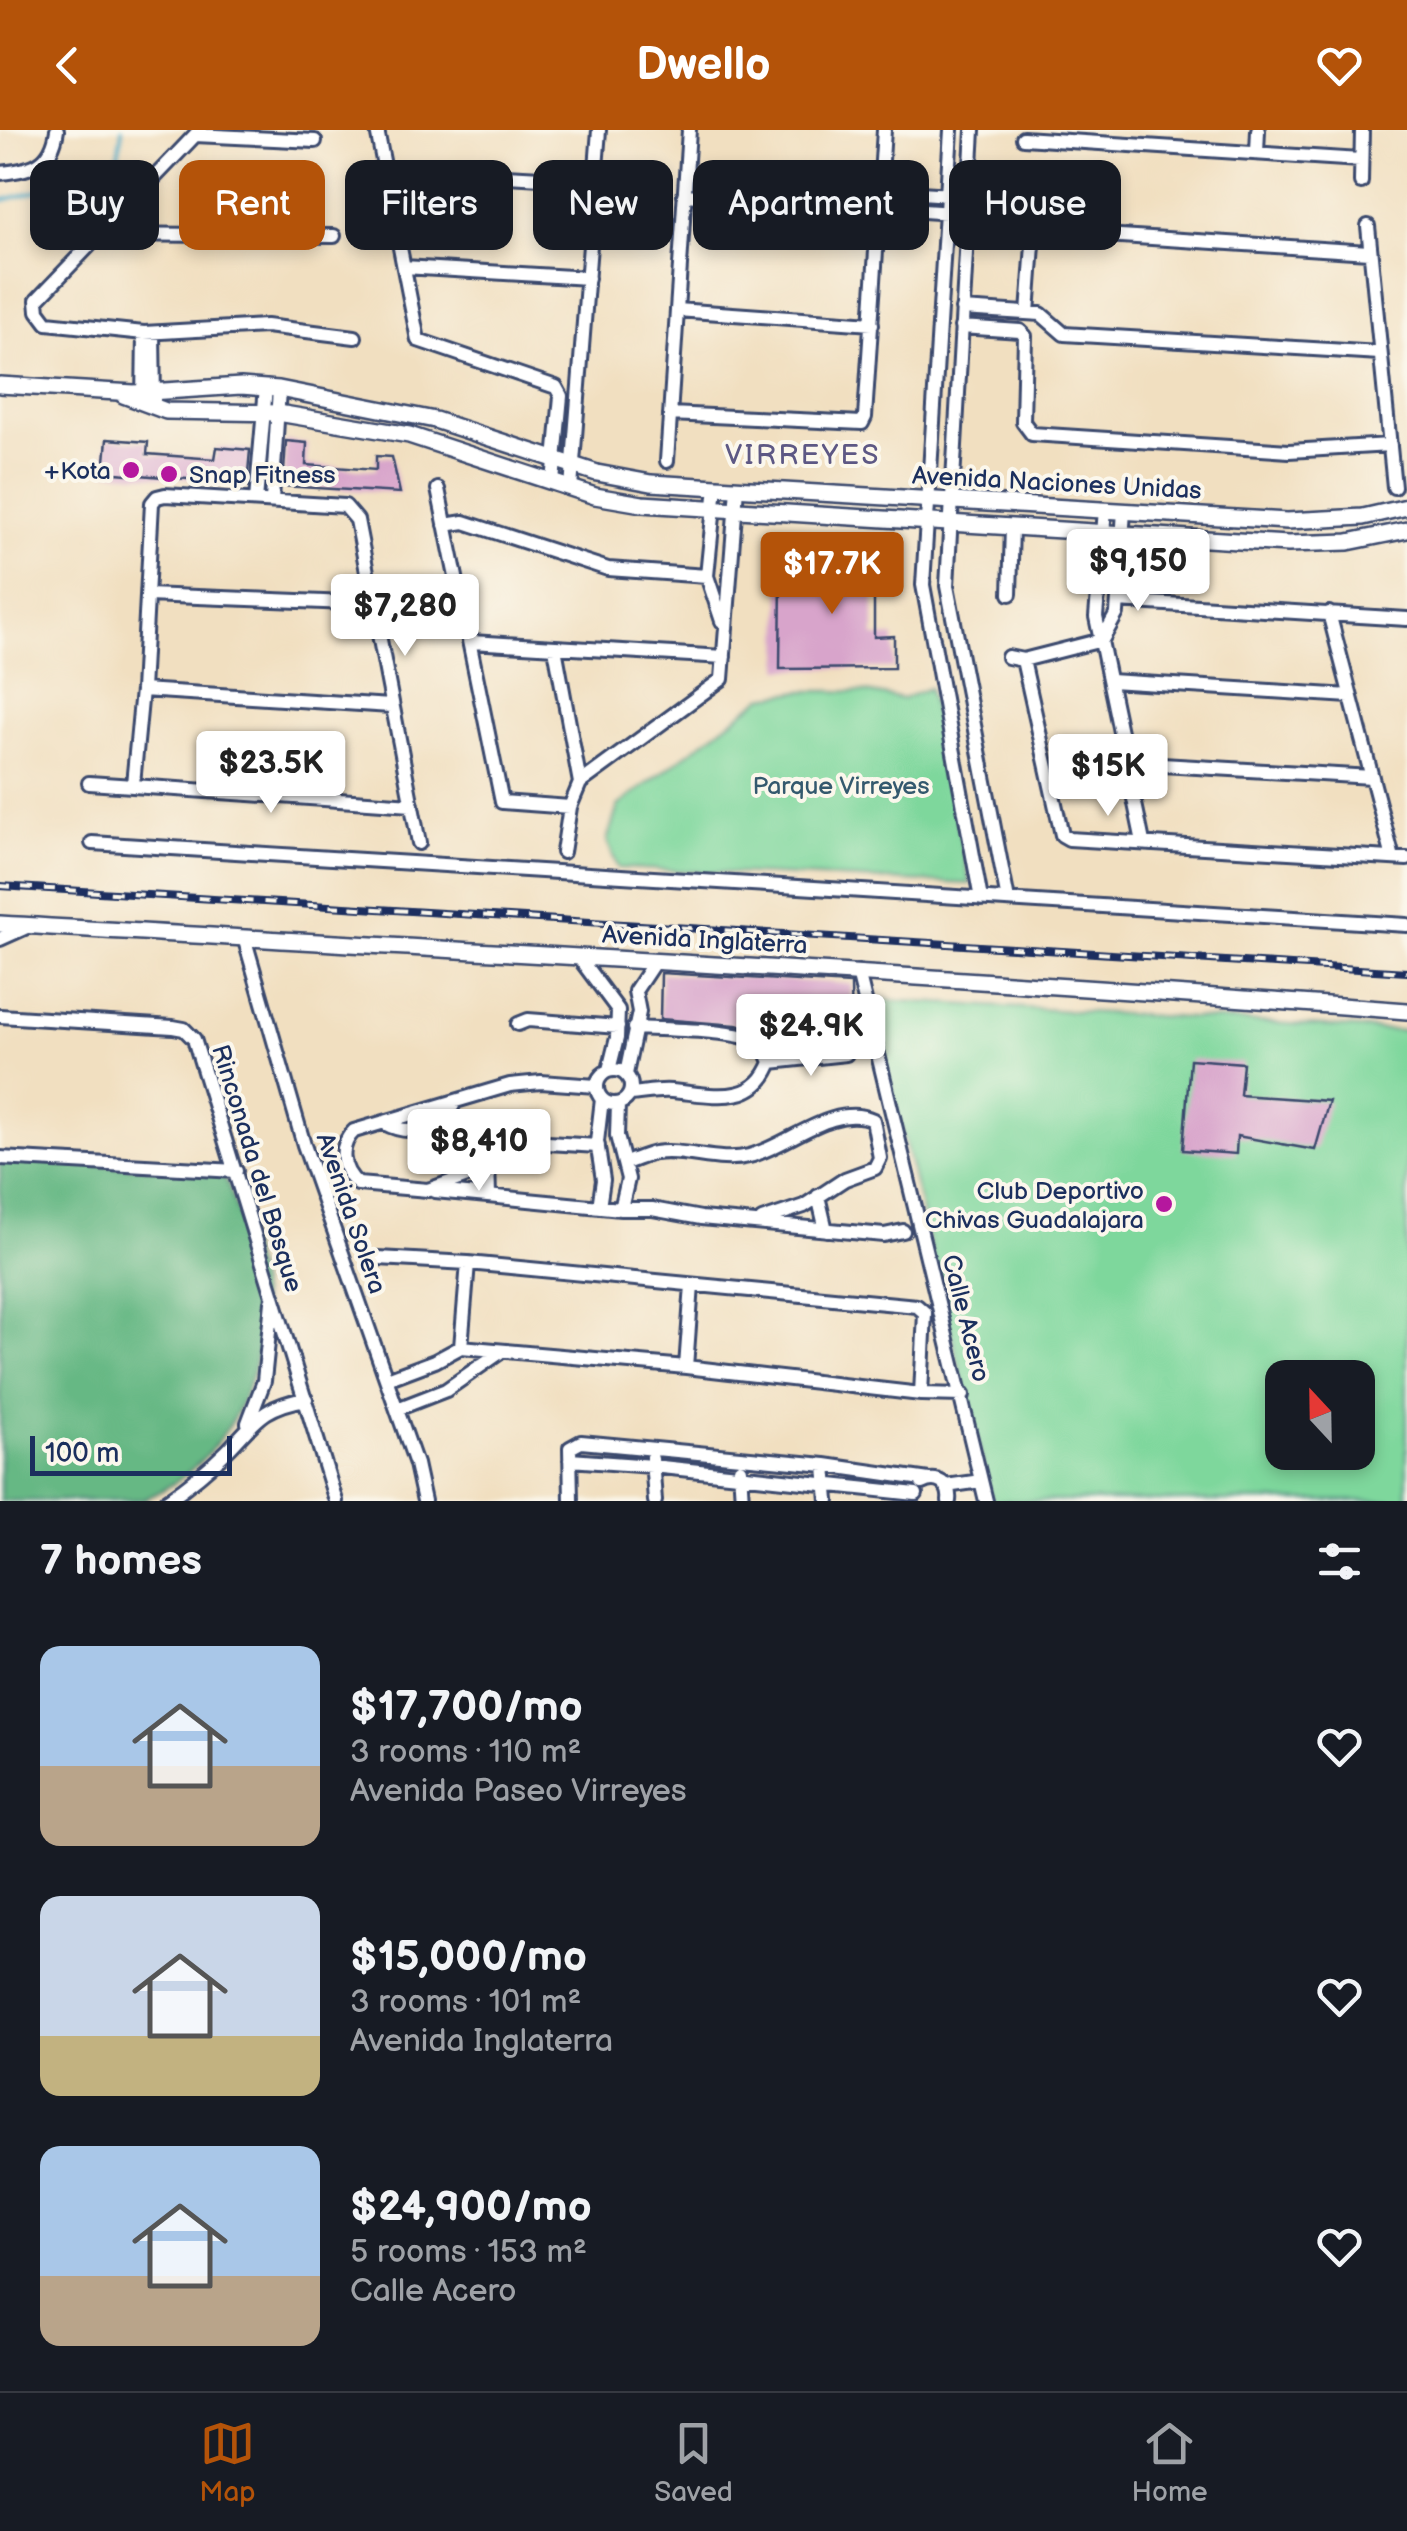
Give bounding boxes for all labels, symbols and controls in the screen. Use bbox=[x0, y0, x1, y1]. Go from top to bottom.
icon: back bbox=[40, 38, 95, 93]
text: Dwello bbox=[636, 38, 771, 93]
icon: heart bbox=[1312, 38, 1367, 93]
chip: Buy bbox=[30, 160, 159, 250]
chip: Rent bbox=[179, 160, 325, 250]
chip: Filters bbox=[345, 160, 513, 250]
chip: New bbox=[533, 160, 673, 250]
chip: Apartment bbox=[693, 160, 929, 250]
chip: House bbox=[949, 160, 1121, 250]
district label: VIRREYES bbox=[725, 439, 881, 472]
place label: +Kota bbox=[44, 456, 111, 487]
marker: +Kota bbox=[120, 459, 142, 481]
place label: Snap Fitness bbox=[189, 460, 336, 491]
street label: Avenida Naciones Unidas bbox=[911, 460, 1202, 507]
marker: Snap Fitness bbox=[158, 463, 180, 485]
pin: $9,150 bbox=[1057, 529, 1219, 614]
pin: $17.7K bbox=[751, 532, 913, 617]
text: $9,150 bbox=[1089, 542, 1187, 581]
text: $17.7K bbox=[783, 545, 881, 584]
pin: $7,280 bbox=[324, 574, 486, 659]
text: $7,280 bbox=[353, 587, 457, 626]
pin: $23.5K bbox=[190, 731, 352, 816]
pin: $15K bbox=[1049, 734, 1167, 819]
text: $23.5K bbox=[218, 744, 324, 783]
text: $15K bbox=[1071, 747, 1145, 786]
park label: Parque Virreyes bbox=[752, 771, 930, 802]
street label: Avenida Inglaterra bbox=[601, 920, 808, 961]
pin: $24.9K bbox=[730, 994, 892, 1079]
text: $24.9K bbox=[758, 1007, 864, 1046]
street label: Rinconada del Bosque bbox=[204, 1041, 309, 1296]
pin: $8,410 bbox=[398, 1109, 560, 1194]
text: $8,410 bbox=[429, 1122, 529, 1161]
street label: Avenida Solera bbox=[309, 1129, 393, 1298]
place label: Club Deportivo Chivas Guadalajara bbox=[925, 1176, 1144, 1236]
marker: Club Deportivo Chivas Guadalajara bbox=[1153, 1193, 1175, 1215]
street label: Calle Acero bbox=[935, 1251, 996, 1385]
north arrow bbox=[1265, 1360, 1375, 1470]
map controls bbox=[1265, 1360, 1375, 1470]
scale bar bbox=[30, 1431, 232, 1476]
text: 100 m bbox=[45, 1437, 119, 1470]
icon: filters bbox=[1312, 1534, 1367, 1589]
text: 7 homes bbox=[40, 1536, 202, 1587]
text: $17,700/mo bbox=[350, 1682, 583, 1733]
icon: home bbox=[120, 1686, 240, 1806]
icon: heart bbox=[1312, 1719, 1367, 1774]
text: 3 rooms · 110 m² bbox=[350, 1733, 581, 1772]
text: Avenida Paseo Virreyes bbox=[350, 1772, 687, 1811]
text: $15,000/mo bbox=[350, 1932, 587, 1983]
icon: home bbox=[120, 1936, 240, 2056]
icon: heart bbox=[1312, 1969, 1367, 2024]
text: 3 rooms · 101 m² bbox=[350, 1983, 581, 2022]
text: Avenida Inglaterra bbox=[350, 2022, 613, 2061]
text: $24,900/mo bbox=[350, 2182, 592, 2233]
icon: home bbox=[120, 2186, 240, 2306]
icon: heart bbox=[1312, 2219, 1367, 2274]
text: 5 rooms · 153 m² bbox=[350, 2233, 587, 2272]
text: Calle Acero bbox=[350, 2272, 517, 2311]
tab: Map bbox=[199, 2416, 256, 2509]
tab: Saved bbox=[654, 2416, 733, 2509]
tab: Home bbox=[1132, 2416, 1208, 2509]

